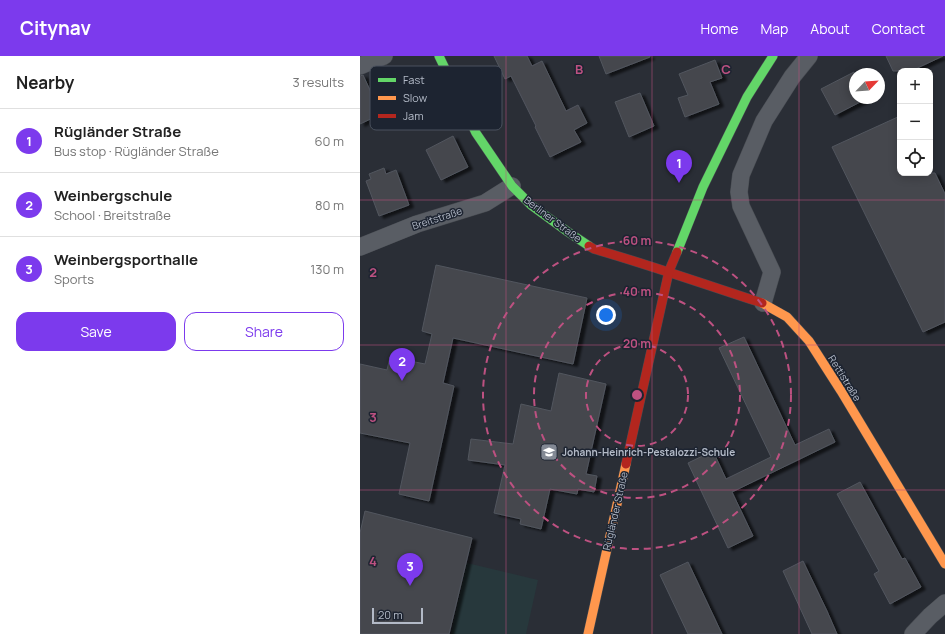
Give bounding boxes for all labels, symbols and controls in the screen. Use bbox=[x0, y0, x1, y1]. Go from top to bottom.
text: Citynav bbox=[20, 15, 91, 41]
text: Home bbox=[701, 19, 738, 38]
text: Map bbox=[760, 19, 788, 38]
text: About bbox=[810, 19, 850, 38]
text: Contact bbox=[872, 19, 925, 38]
text: B bbox=[575, 60, 583, 78]
text: C bbox=[721, 60, 731, 78]
legend bbox=[370, 66, 502, 130]
north arrow bbox=[849, 68, 885, 104]
map controls bbox=[897, 68, 933, 176]
button: + bbox=[897, 68, 933, 104]
text: Nearby bbox=[16, 71, 74, 94]
text: Fast bbox=[403, 72, 425, 87]
text: 3 results bbox=[292, 73, 344, 91]
text: Slow bbox=[403, 90, 428, 105]
button: − bbox=[897, 104, 933, 140]
text: Jam bbox=[403, 108, 424, 123]
text: Rügländer Straße bbox=[54, 121, 181, 142]
text: 1 bbox=[26, 132, 32, 150]
text: 60 m bbox=[314, 132, 344, 150]
button: locate bbox=[897, 140, 933, 176]
text: Bus stop · Rügländer Straße bbox=[54, 142, 219, 160]
pin: 1 bbox=[666, 150, 692, 183]
text: Weinbergschule bbox=[54, 185, 172, 206]
street label: Berliner Straße bbox=[521, 193, 585, 245]
text: 2 bbox=[25, 196, 33, 214]
text: 80 m bbox=[315, 196, 344, 214]
street label: Breitstraße bbox=[410, 203, 464, 233]
text: School · Breitstraße bbox=[54, 206, 171, 224]
text: 60 m bbox=[623, 232, 651, 249]
text: Weinbergsporthalle bbox=[54, 249, 198, 270]
text: 3 bbox=[25, 260, 33, 278]
text: 130 m bbox=[310, 260, 344, 278]
text: 2 bbox=[369, 263, 377, 281]
text: Sports bbox=[54, 270, 94, 288]
text: 40 m bbox=[623, 283, 651, 300]
your location bbox=[596, 305, 616, 325]
button: Save bbox=[16, 312, 176, 351]
button: Share bbox=[184, 312, 344, 351]
text: 20 m bbox=[623, 335, 651, 352]
pin: 2 bbox=[389, 348, 415, 381]
street label: Rettistraße bbox=[825, 352, 865, 404]
centre of rings bbox=[630, 388, 644, 402]
text: 3 bbox=[369, 408, 377, 426]
school or university icon: Johann-Heinrich-Pestalozzi-Schule bbox=[539, 442, 559, 462]
place label: Johann-Heinrich-Pestalozzi-Schule bbox=[562, 445, 735, 459]
street label: Rügländer Straße bbox=[599, 470, 631, 552]
text: 4 bbox=[369, 552, 377, 570]
pin: 3 bbox=[397, 553, 423, 586]
scale bar bbox=[372, 606, 423, 625]
text: 20 m bbox=[378, 607, 403, 622]

